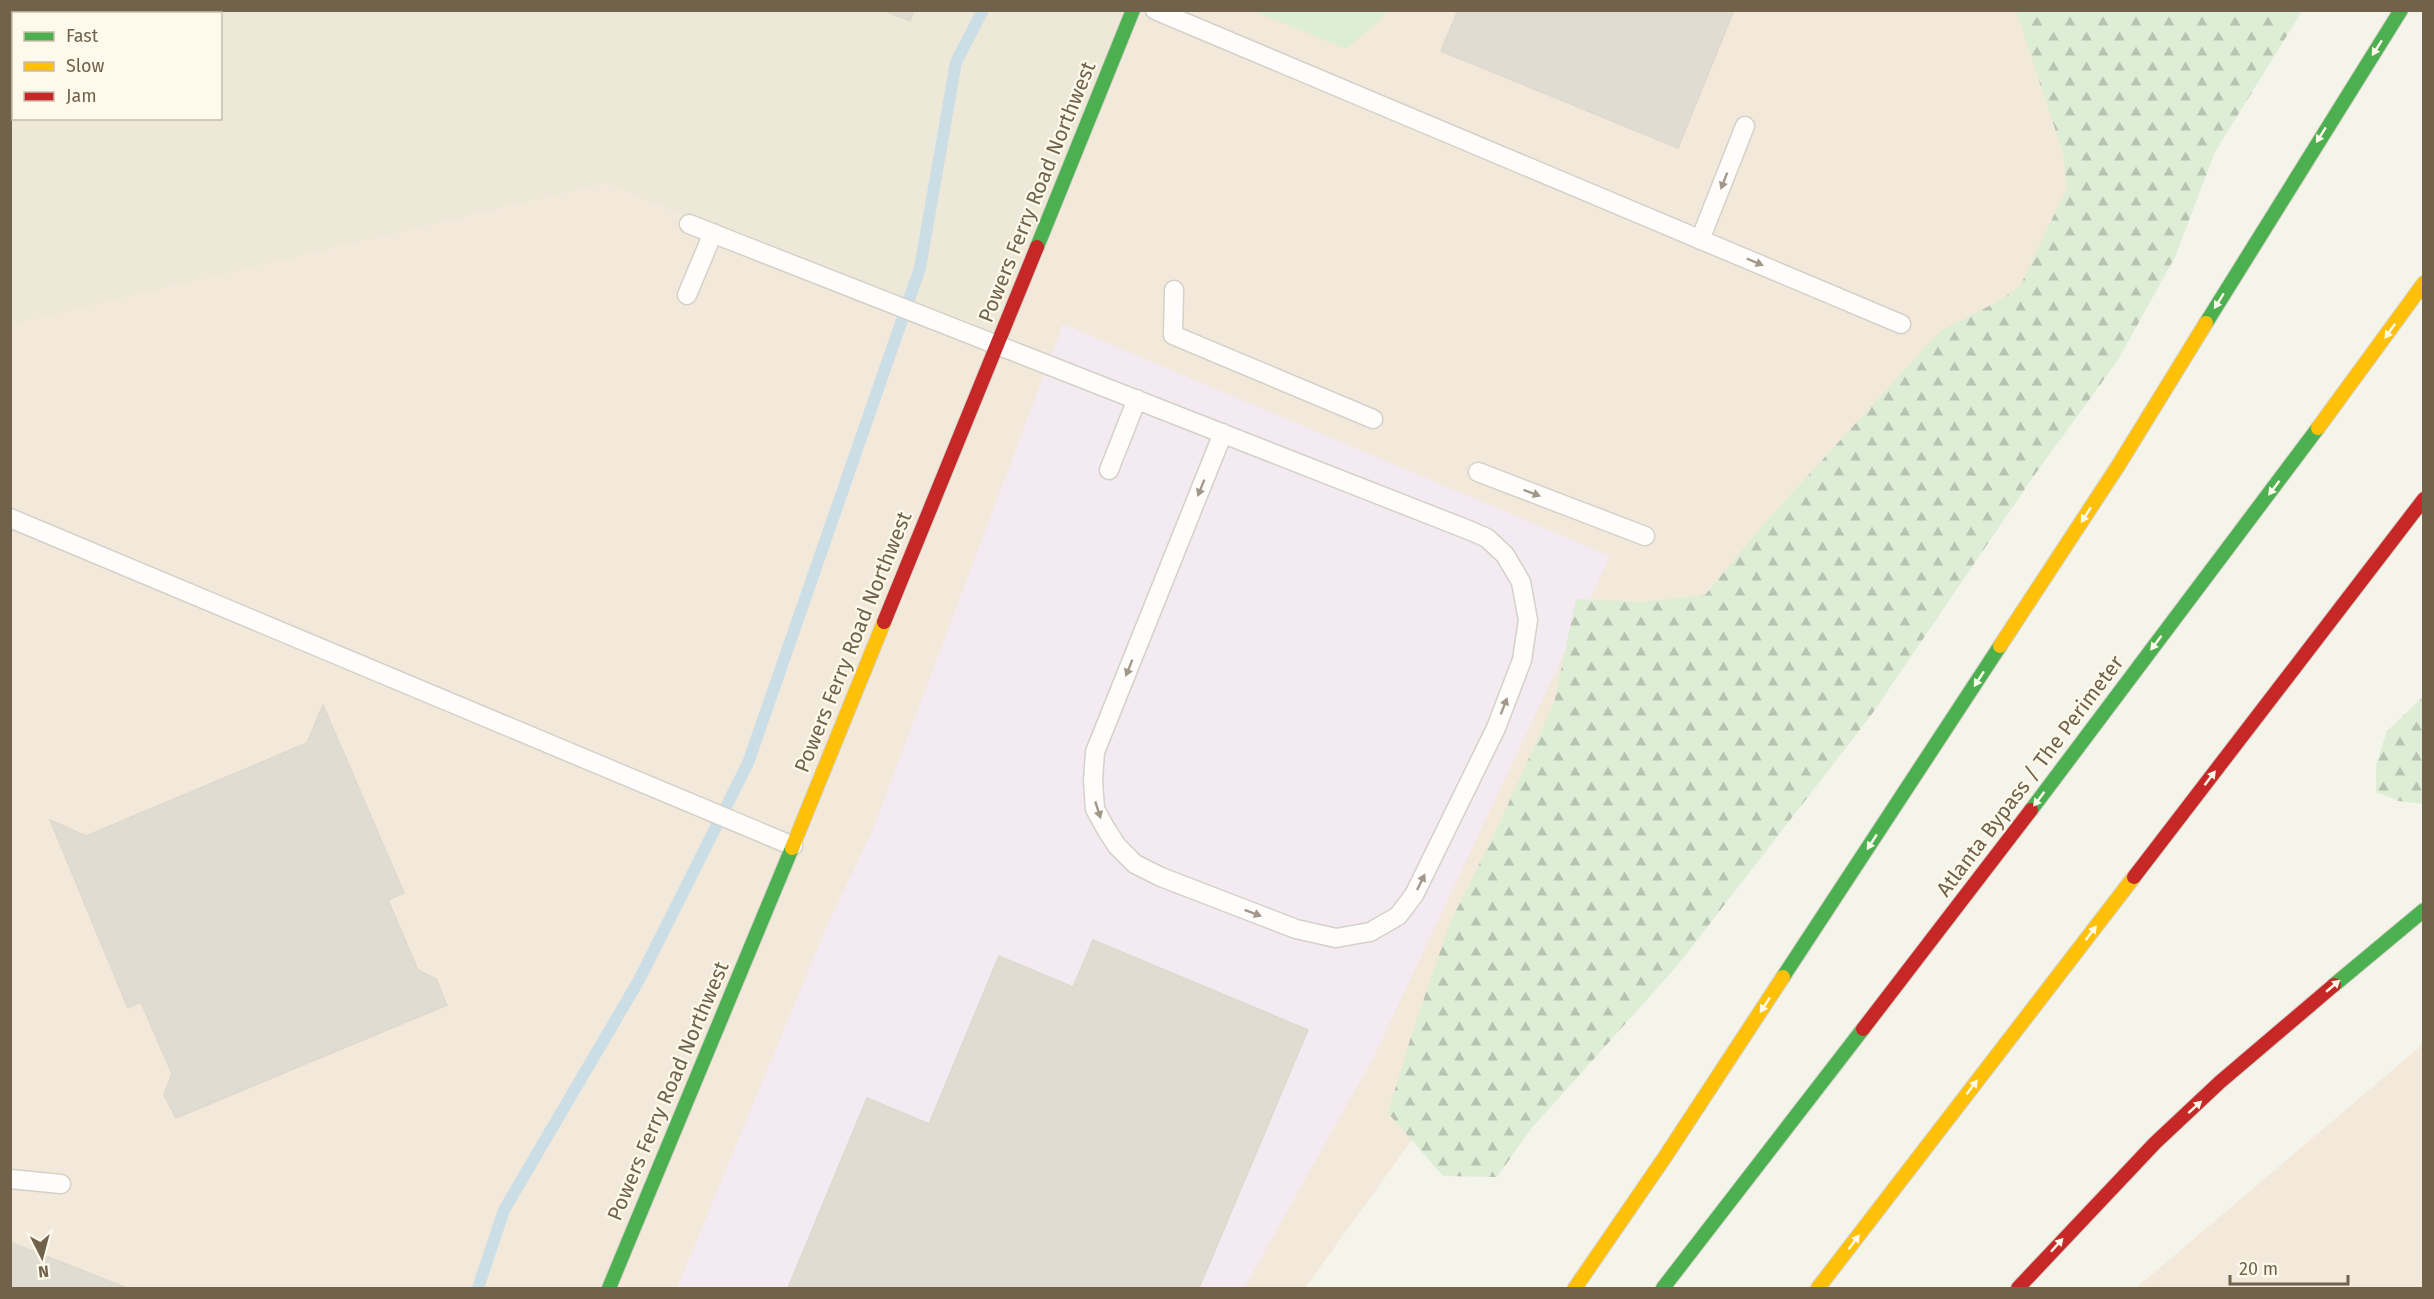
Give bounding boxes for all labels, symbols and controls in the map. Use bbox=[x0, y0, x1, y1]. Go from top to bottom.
legend bbox=[12, 12, 222, 120]
text: Fast bbox=[66, 25, 99, 47]
one-way arrow bbox=[2371, 40, 2382, 56]
text: Slow bbox=[66, 55, 105, 77]
street label: Powers Ferry Road Northwest bbox=[973, 57, 1101, 326]
text: Jam bbox=[66, 85, 97, 107]
one-way arrow bbox=[2316, 127, 2327, 143]
one-way arrow bbox=[1719, 172, 1728, 190]
one-way arrow bbox=[1746, 257, 1764, 267]
one-way arrow bbox=[2214, 293, 2225, 309]
one-way arrow bbox=[2384, 323, 2396, 339]
one-way arrow bbox=[1196, 479, 1206, 497]
one-way arrow bbox=[2268, 480, 2280, 495]
one-way arrow bbox=[1524, 489, 1542, 499]
street label: Powers Ferry Road Northwest bbox=[789, 507, 917, 776]
one-way arrow bbox=[2080, 507, 2091, 523]
one-way arrow bbox=[2151, 636, 2163, 651]
street label: Atlanta Bypass / The Perimeter bbox=[1931, 650, 2129, 902]
one-way arrow bbox=[1124, 660, 1134, 678]
one-way arrow bbox=[1974, 670, 1985, 687]
one-way arrow bbox=[1500, 697, 1510, 715]
one-way arrow bbox=[2203, 770, 2215, 785]
one-way arrow bbox=[2033, 791, 2045, 807]
one-way arrow bbox=[1093, 801, 1103, 819]
one-way arrow bbox=[1867, 833, 1878, 850]
one-way arrow bbox=[1415, 873, 1425, 891]
one-way arrow bbox=[1244, 908, 1262, 918]
one-way arrow bbox=[2085, 925, 2097, 941]
street label: Powers Ferry Road Northwest bbox=[602, 957, 735, 1225]
one-way arrow bbox=[2325, 979, 2341, 992]
one-way arrow bbox=[1760, 996, 1771, 1013]
one-way arrow bbox=[1966, 1080, 1978, 1095]
one-way arrow bbox=[2187, 1101, 2202, 1114]
north arrow bbox=[12, 1227, 72, 1287]
one-way arrow bbox=[1847, 1234, 1860, 1250]
one-way arrow bbox=[2050, 1238, 2063, 1253]
scale bar bbox=[2230, 1248, 2348, 1286]
text: 20 m bbox=[2239, 1258, 2278, 1280]
text: N bbox=[37, 1261, 50, 1281]

